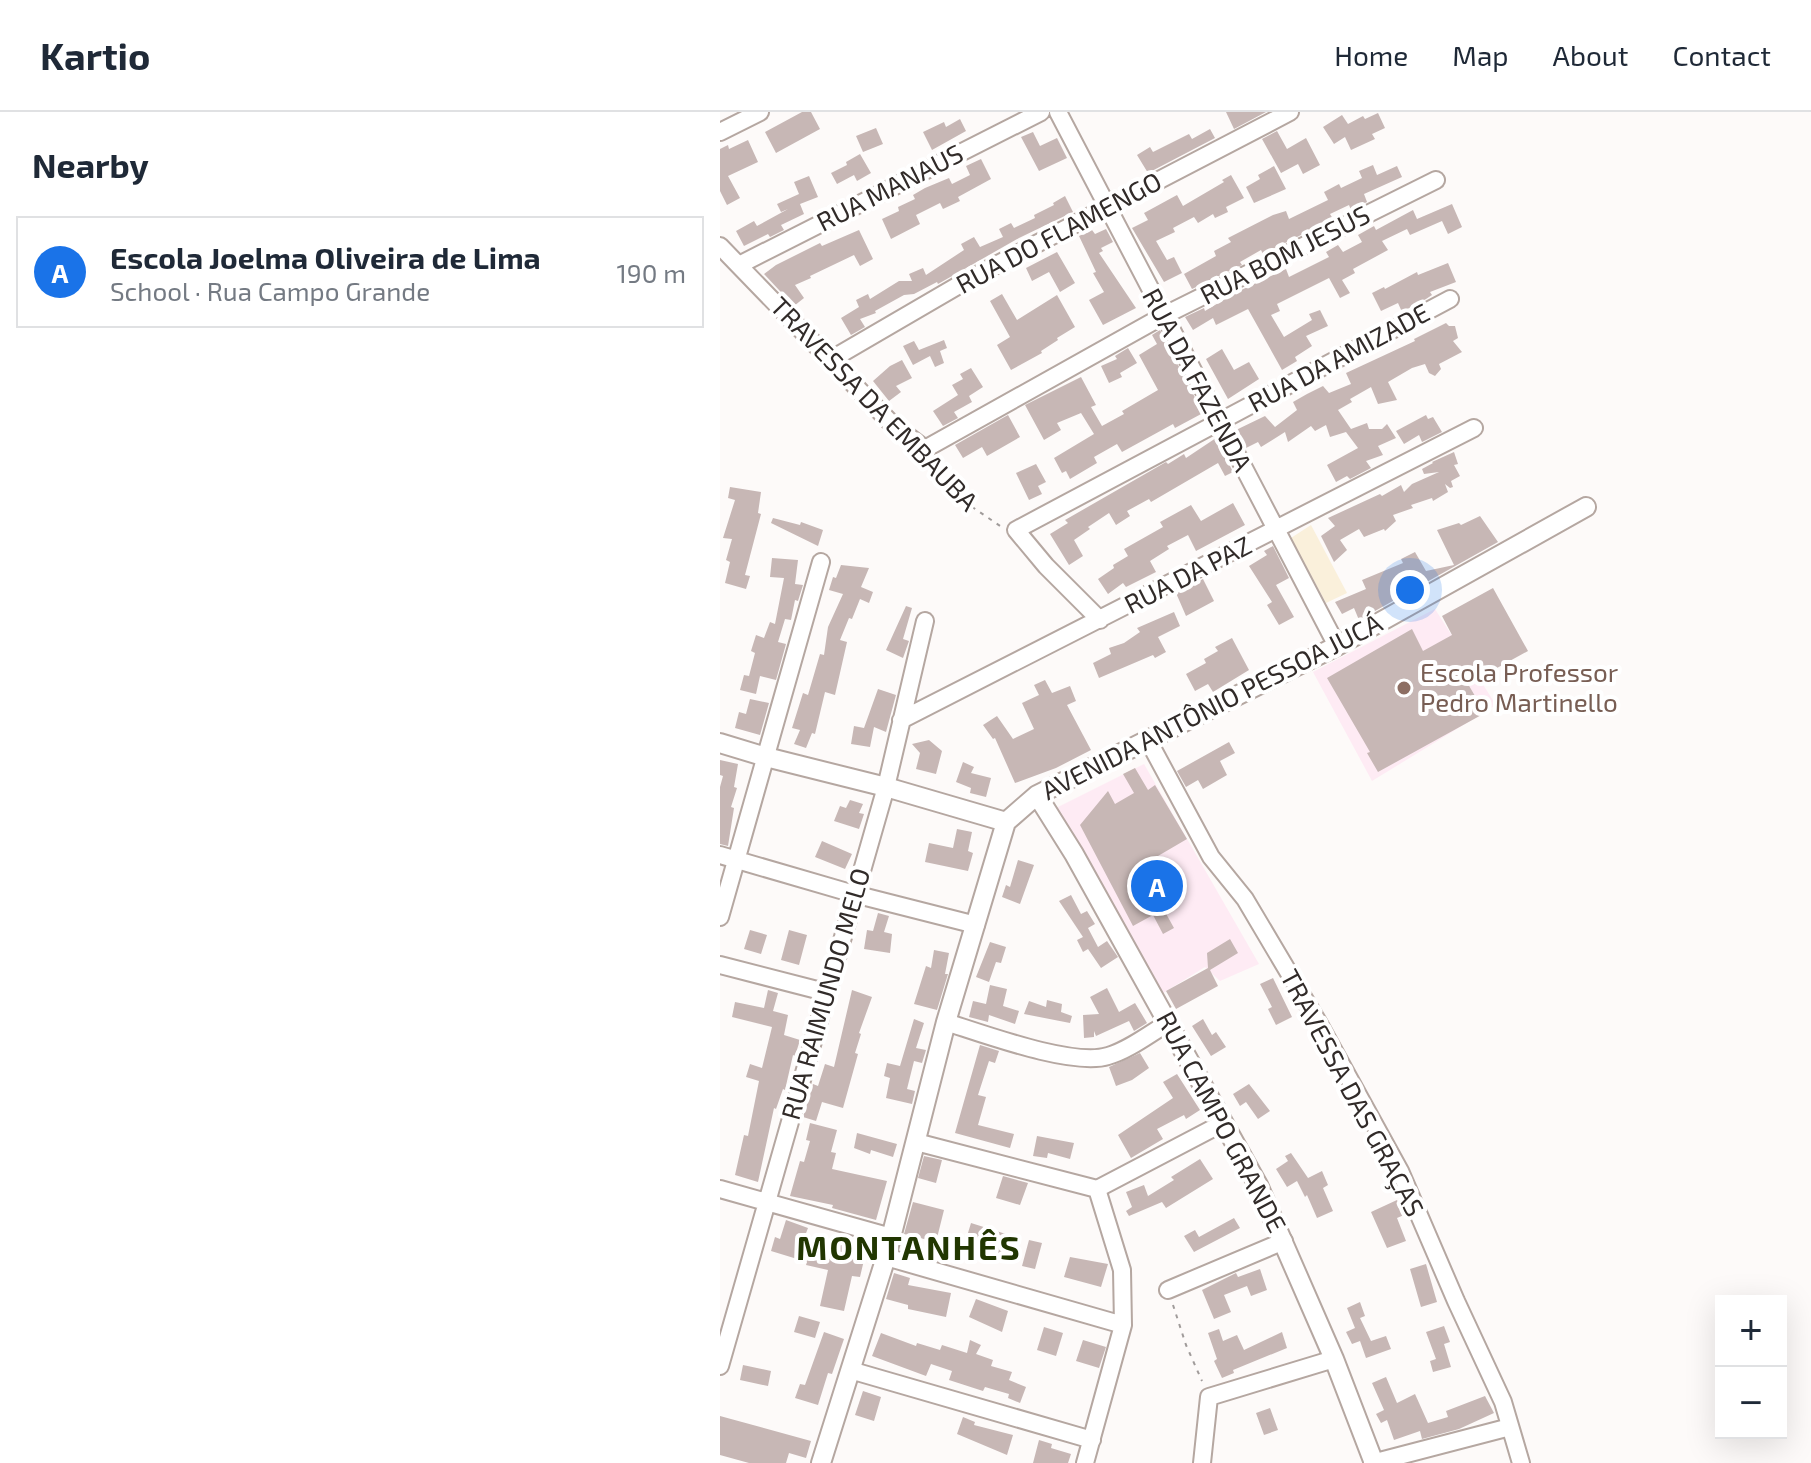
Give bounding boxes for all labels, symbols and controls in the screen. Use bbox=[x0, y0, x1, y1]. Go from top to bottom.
text: Kartio bbox=[40, 32, 150, 78]
text: Home bbox=[1334, 38, 1408, 72]
text: Map bbox=[1452, 38, 1509, 72]
text: About bbox=[1553, 38, 1628, 72]
text: Contact bbox=[1672, 38, 1771, 72]
street label: RUA MANAUS bbox=[811, 137, 968, 237]
text: Nearby bbox=[32, 144, 149, 185]
street label: RUA DO FLAMENGO bbox=[950, 164, 1166, 299]
street label: RUA BOM JESUS bbox=[1194, 198, 1374, 310]
text: Escola Joelma Oliveira de Lima bbox=[110, 239, 541, 275]
text: A bbox=[52, 257, 68, 288]
text: 190 m bbox=[617, 257, 686, 288]
text: School · Rua Campo Grande bbox=[110, 275, 430, 306]
street label: RUA DA FAZENDA bbox=[1137, 282, 1260, 476]
street label: TRAVESSA DA EMBAUBA bbox=[765, 290, 985, 516]
street label: RUA DA AMIZADE bbox=[1242, 296, 1434, 418]
street label: RUA DA PAZ bbox=[1119, 528, 1256, 619]
your location bbox=[1390, 570, 1430, 610]
street label: AVENIDA ANTÔNIO PESSOA JUCÁ bbox=[1036, 606, 1387, 805]
place label: Escola Professor Pedro Martinello bbox=[1420, 656, 1618, 717]
marker: Escola Professor Pedro Martinello bbox=[1395, 679, 1413, 697]
pin: A bbox=[1131, 856, 1183, 916]
street label: RUA RAIMUNDO MELO bbox=[774, 864, 875, 1123]
street label: TRAVESSA DAS GRAÇAS bbox=[1273, 964, 1432, 1222]
street label: RUA CAMPO GRANDE bbox=[1151, 1006, 1294, 1237]
district label: MONTANHÊS bbox=[796, 1226, 1022, 1267]
map controls bbox=[1715, 1295, 1787, 1439]
button: + bbox=[1715, 1295, 1787, 1367]
button: − bbox=[1715, 1367, 1787, 1439]

